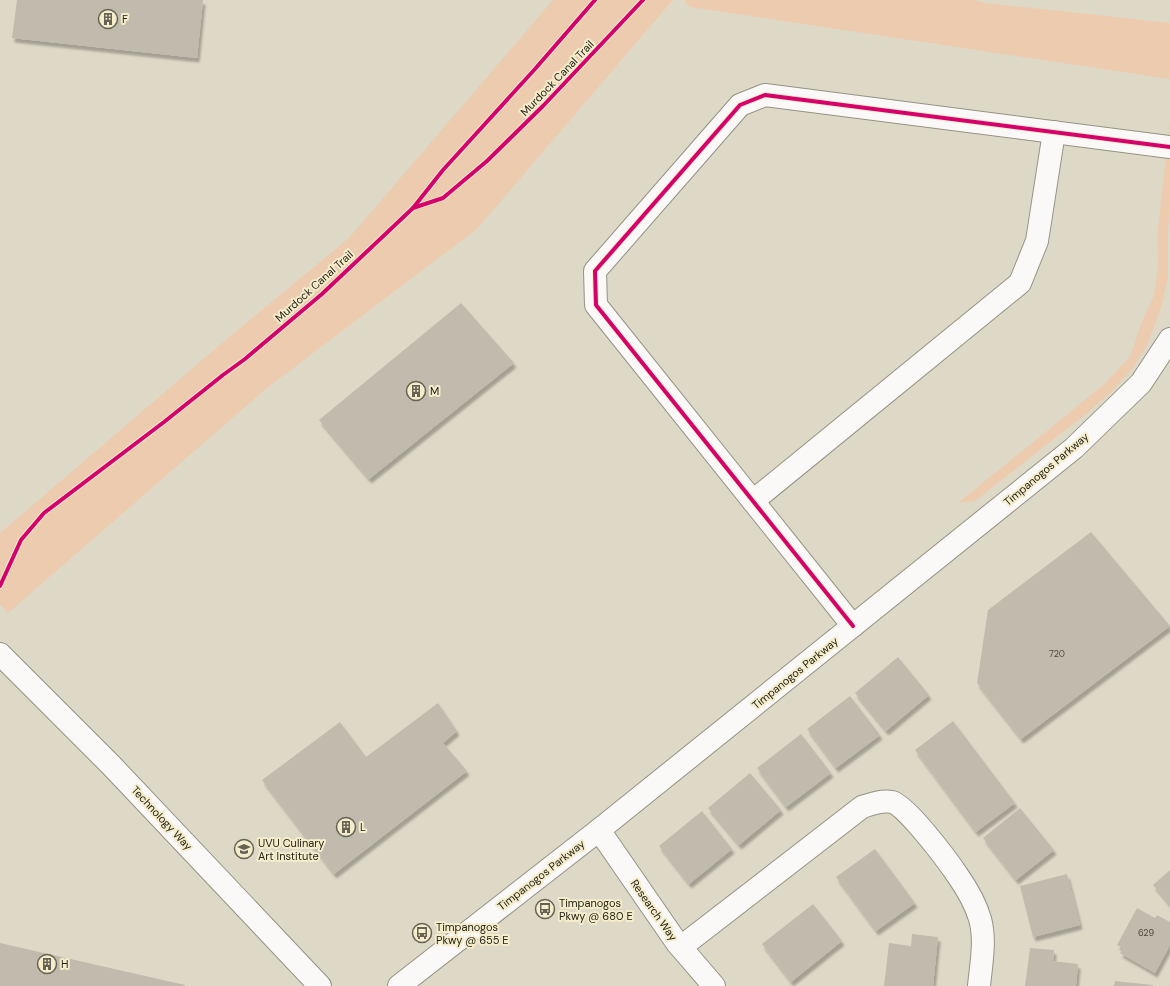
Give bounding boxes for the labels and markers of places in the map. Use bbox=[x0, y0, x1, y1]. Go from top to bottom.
building icon: F bbox=[97, 8, 119, 30]
place label: F bbox=[122, 12, 128, 26]
building icon: M bbox=[405, 380, 427, 402]
place label: M bbox=[430, 384, 439, 398]
building icon: L bbox=[335, 816, 357, 838]
place label: L bbox=[360, 820, 366, 834]
place label: UVU Culinary Art Institute bbox=[258, 836, 324, 863]
school or university icon: UVU Culinary Art Institute bbox=[233, 838, 255, 860]
place label: Timpanogos Pkwy @ 680 E bbox=[559, 896, 633, 923]
bus stop icon: Timpanogos Pkwy @ 680 E bbox=[534, 898, 556, 920]
place label: Timpanogos Pkwy @ 655 E bbox=[436, 920, 509, 947]
bus stop icon: Timpanogos Pkwy @ 655 E bbox=[411, 922, 433, 944]
building icon: H bbox=[36, 953, 58, 975]
place label: H bbox=[61, 957, 69, 971]

